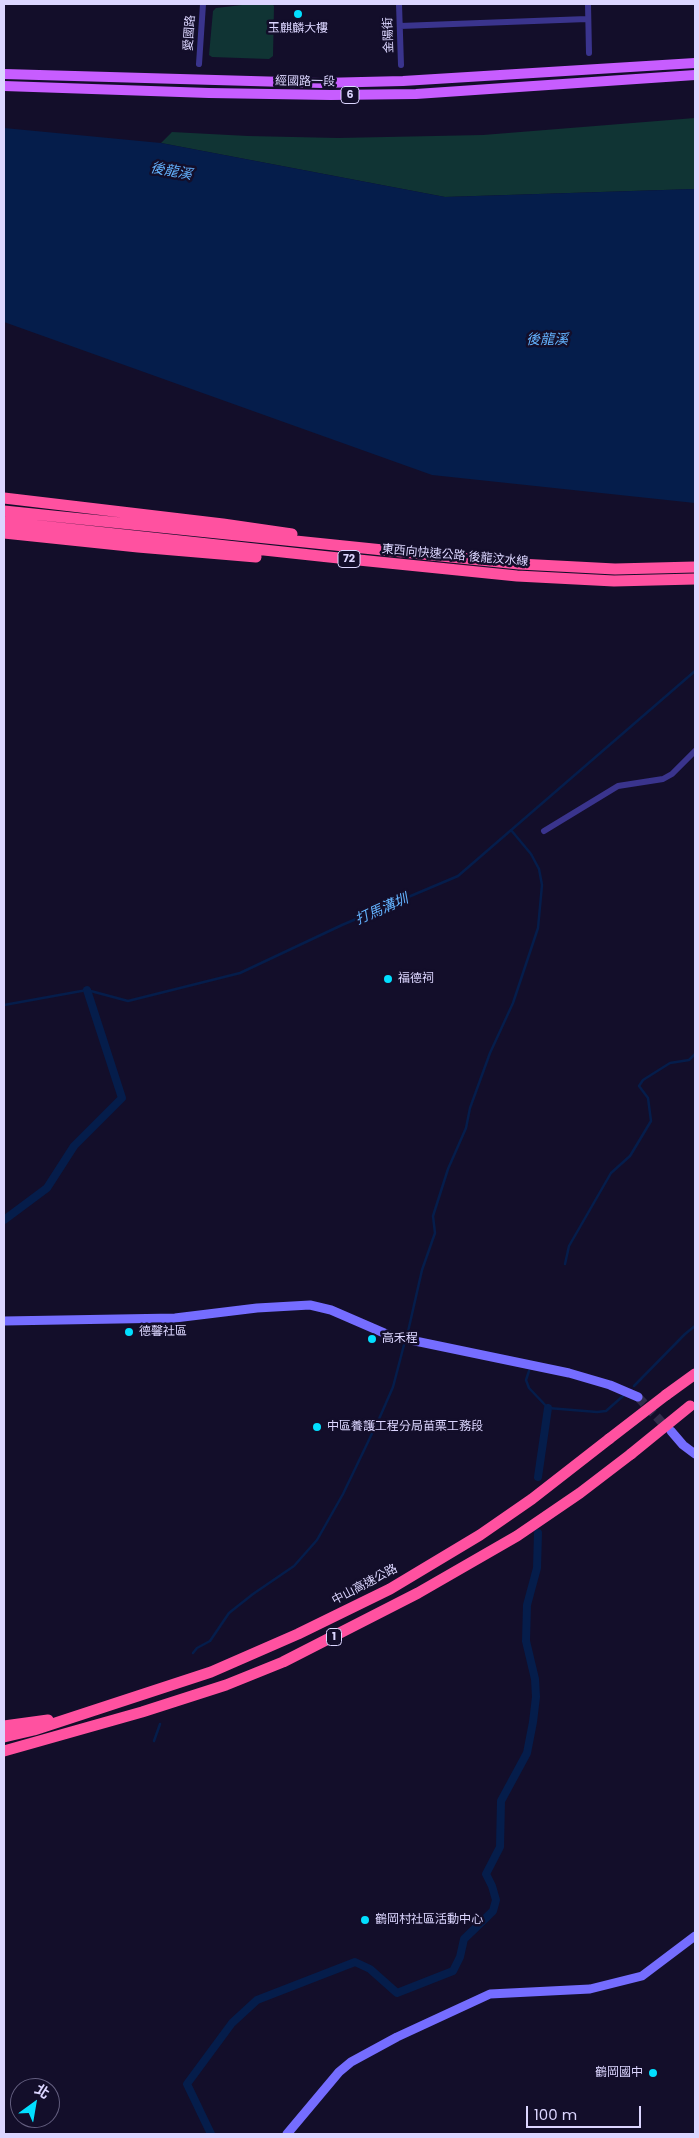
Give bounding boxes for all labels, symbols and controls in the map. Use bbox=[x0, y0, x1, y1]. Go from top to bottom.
marker: 玉麒麟大樓 bbox=[292, 8, 304, 20]
street label: 愛國路 bbox=[182, 15, 198, 51]
street label: 金陽街 bbox=[381, 17, 397, 53]
place label: 玉麒麟大樓 bbox=[268, 22, 328, 36]
street label: 經國路一段 bbox=[275, 74, 335, 90]
road number: 6 bbox=[341, 86, 359, 104]
water label: 後龍溪 bbox=[149, 160, 193, 184]
water label: 後龍溪 bbox=[526, 332, 568, 348]
street label: 東西向快速公路 後龍汶水線 bbox=[381, 542, 529, 570]
road number: 72 bbox=[338, 550, 360, 568]
water label: 打馬溝圳 bbox=[353, 891, 411, 929]
place label: 福德祠 bbox=[398, 972, 434, 986]
marker: 福德祠 bbox=[382, 973, 394, 985]
place label: 德馨社區 bbox=[139, 1325, 187, 1339]
marker: 德馨社區 bbox=[123, 1326, 135, 1338]
place label: 高禾程 bbox=[382, 1332, 418, 1346]
marker: 高禾程 bbox=[366, 1333, 378, 1345]
place label: 中區養護工程分局苗栗工務段 bbox=[327, 1420, 483, 1434]
marker: 中區養護工程分局苗栗工務段 bbox=[311, 1421, 323, 1433]
street label: 中山高速公路 bbox=[330, 1562, 400, 1608]
road number: 1 bbox=[326, 1628, 342, 1645]
place label: 鶴岡村社區活動中心 bbox=[375, 1913, 483, 1927]
marker: 鶴岡村社區活動中心 bbox=[359, 1914, 371, 1926]
place label: 鶴岡國中 bbox=[595, 2066, 643, 2080]
marker: 鶴岡國中 bbox=[647, 2067, 659, 2079]
north arrow bbox=[10, 2078, 60, 2128]
text: 北 bbox=[31, 2079, 54, 2103]
scale bar bbox=[529, 2096, 644, 2128]
text: 100 m bbox=[534, 2104, 577, 2125]

